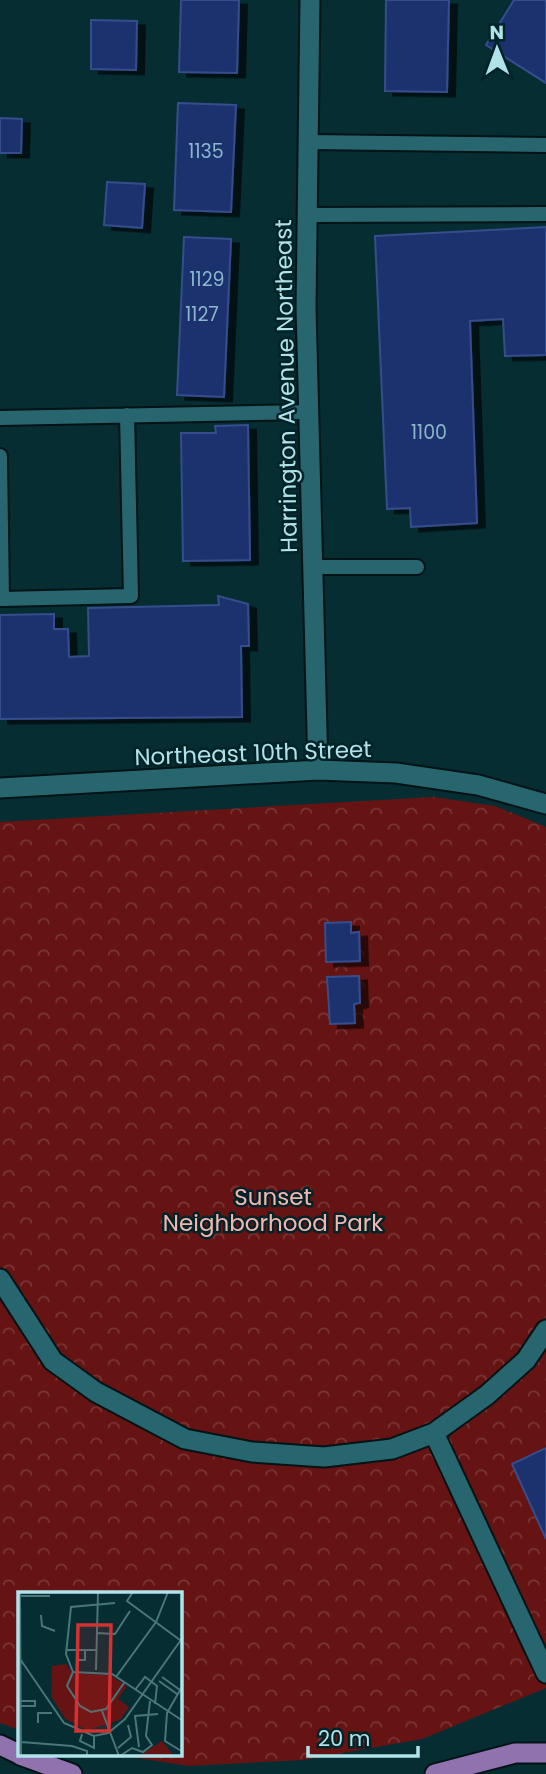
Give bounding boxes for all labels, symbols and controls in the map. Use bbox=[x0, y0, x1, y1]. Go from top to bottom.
north arrow bbox=[462, 14, 532, 84]
text: N bbox=[489, 19, 504, 46]
house number: 1135 bbox=[188, 138, 224, 165]
street label: Harrington Avenue Northeast bbox=[267, 219, 305, 553]
house number: 1129 bbox=[189, 266, 225, 293]
house number: 1127 bbox=[185, 301, 219, 328]
house number: 1100 bbox=[411, 419, 447, 446]
street label: Northeast 10th Street bbox=[134, 733, 372, 773]
park label: Sunset Neighborhood Park bbox=[163, 1181, 383, 1239]
inset map bbox=[18, 1592, 182, 1756]
scale bar bbox=[308, 1714, 418, 1758]
text: 20 m bbox=[318, 1724, 371, 1753]

